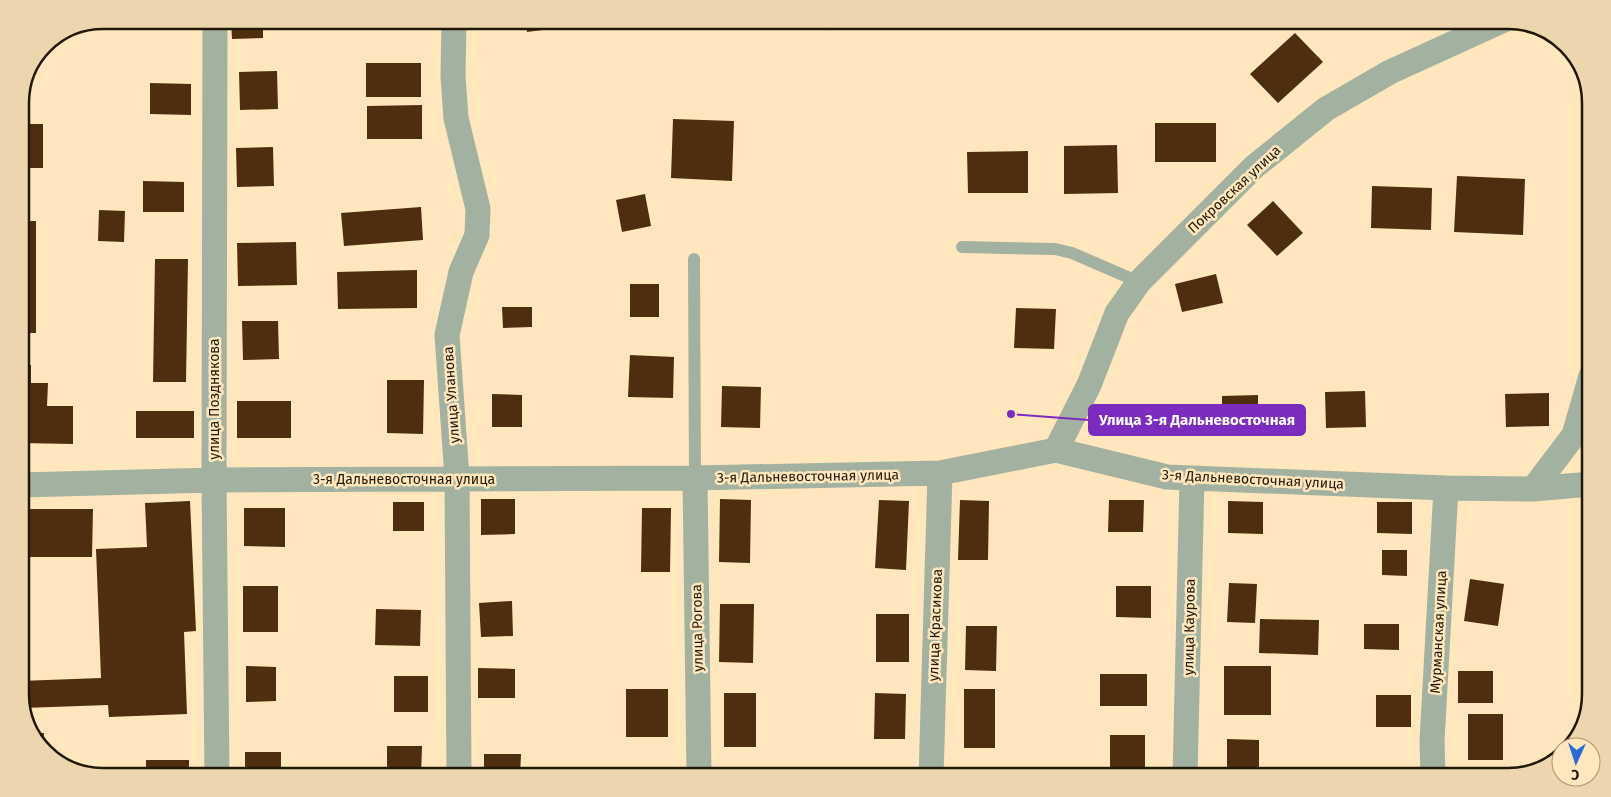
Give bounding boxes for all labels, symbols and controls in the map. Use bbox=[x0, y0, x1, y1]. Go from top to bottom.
street label: Покровская улица bbox=[1184, 142, 1284, 237]
street label: улица Позднякова bbox=[206, 338, 223, 460]
street label: улица Уланова bbox=[440, 346, 463, 444]
callout: Улица 3-я Дальневосточная bbox=[1089, 405, 1305, 435]
text: Улица 3-я Дальневосточная bbox=[1098, 411, 1295, 429]
street label: 3-я Дальневосточная улица bbox=[717, 466, 899, 487]
street label: 3-я Дальневосточная улица bbox=[1162, 466, 1344, 493]
street label: 3-я Дальневосточная улица bbox=[313, 471, 495, 488]
street label: улица Красикова bbox=[925, 568, 946, 682]
street label: Мурманская улица bbox=[1427, 570, 1450, 694]
street label: улица Каурова bbox=[1180, 578, 1199, 676]
street label: улица Рогова bbox=[688, 584, 707, 672]
north arrow bbox=[1551, 737, 1601, 787]
text: С bbox=[1571, 766, 1580, 783]

